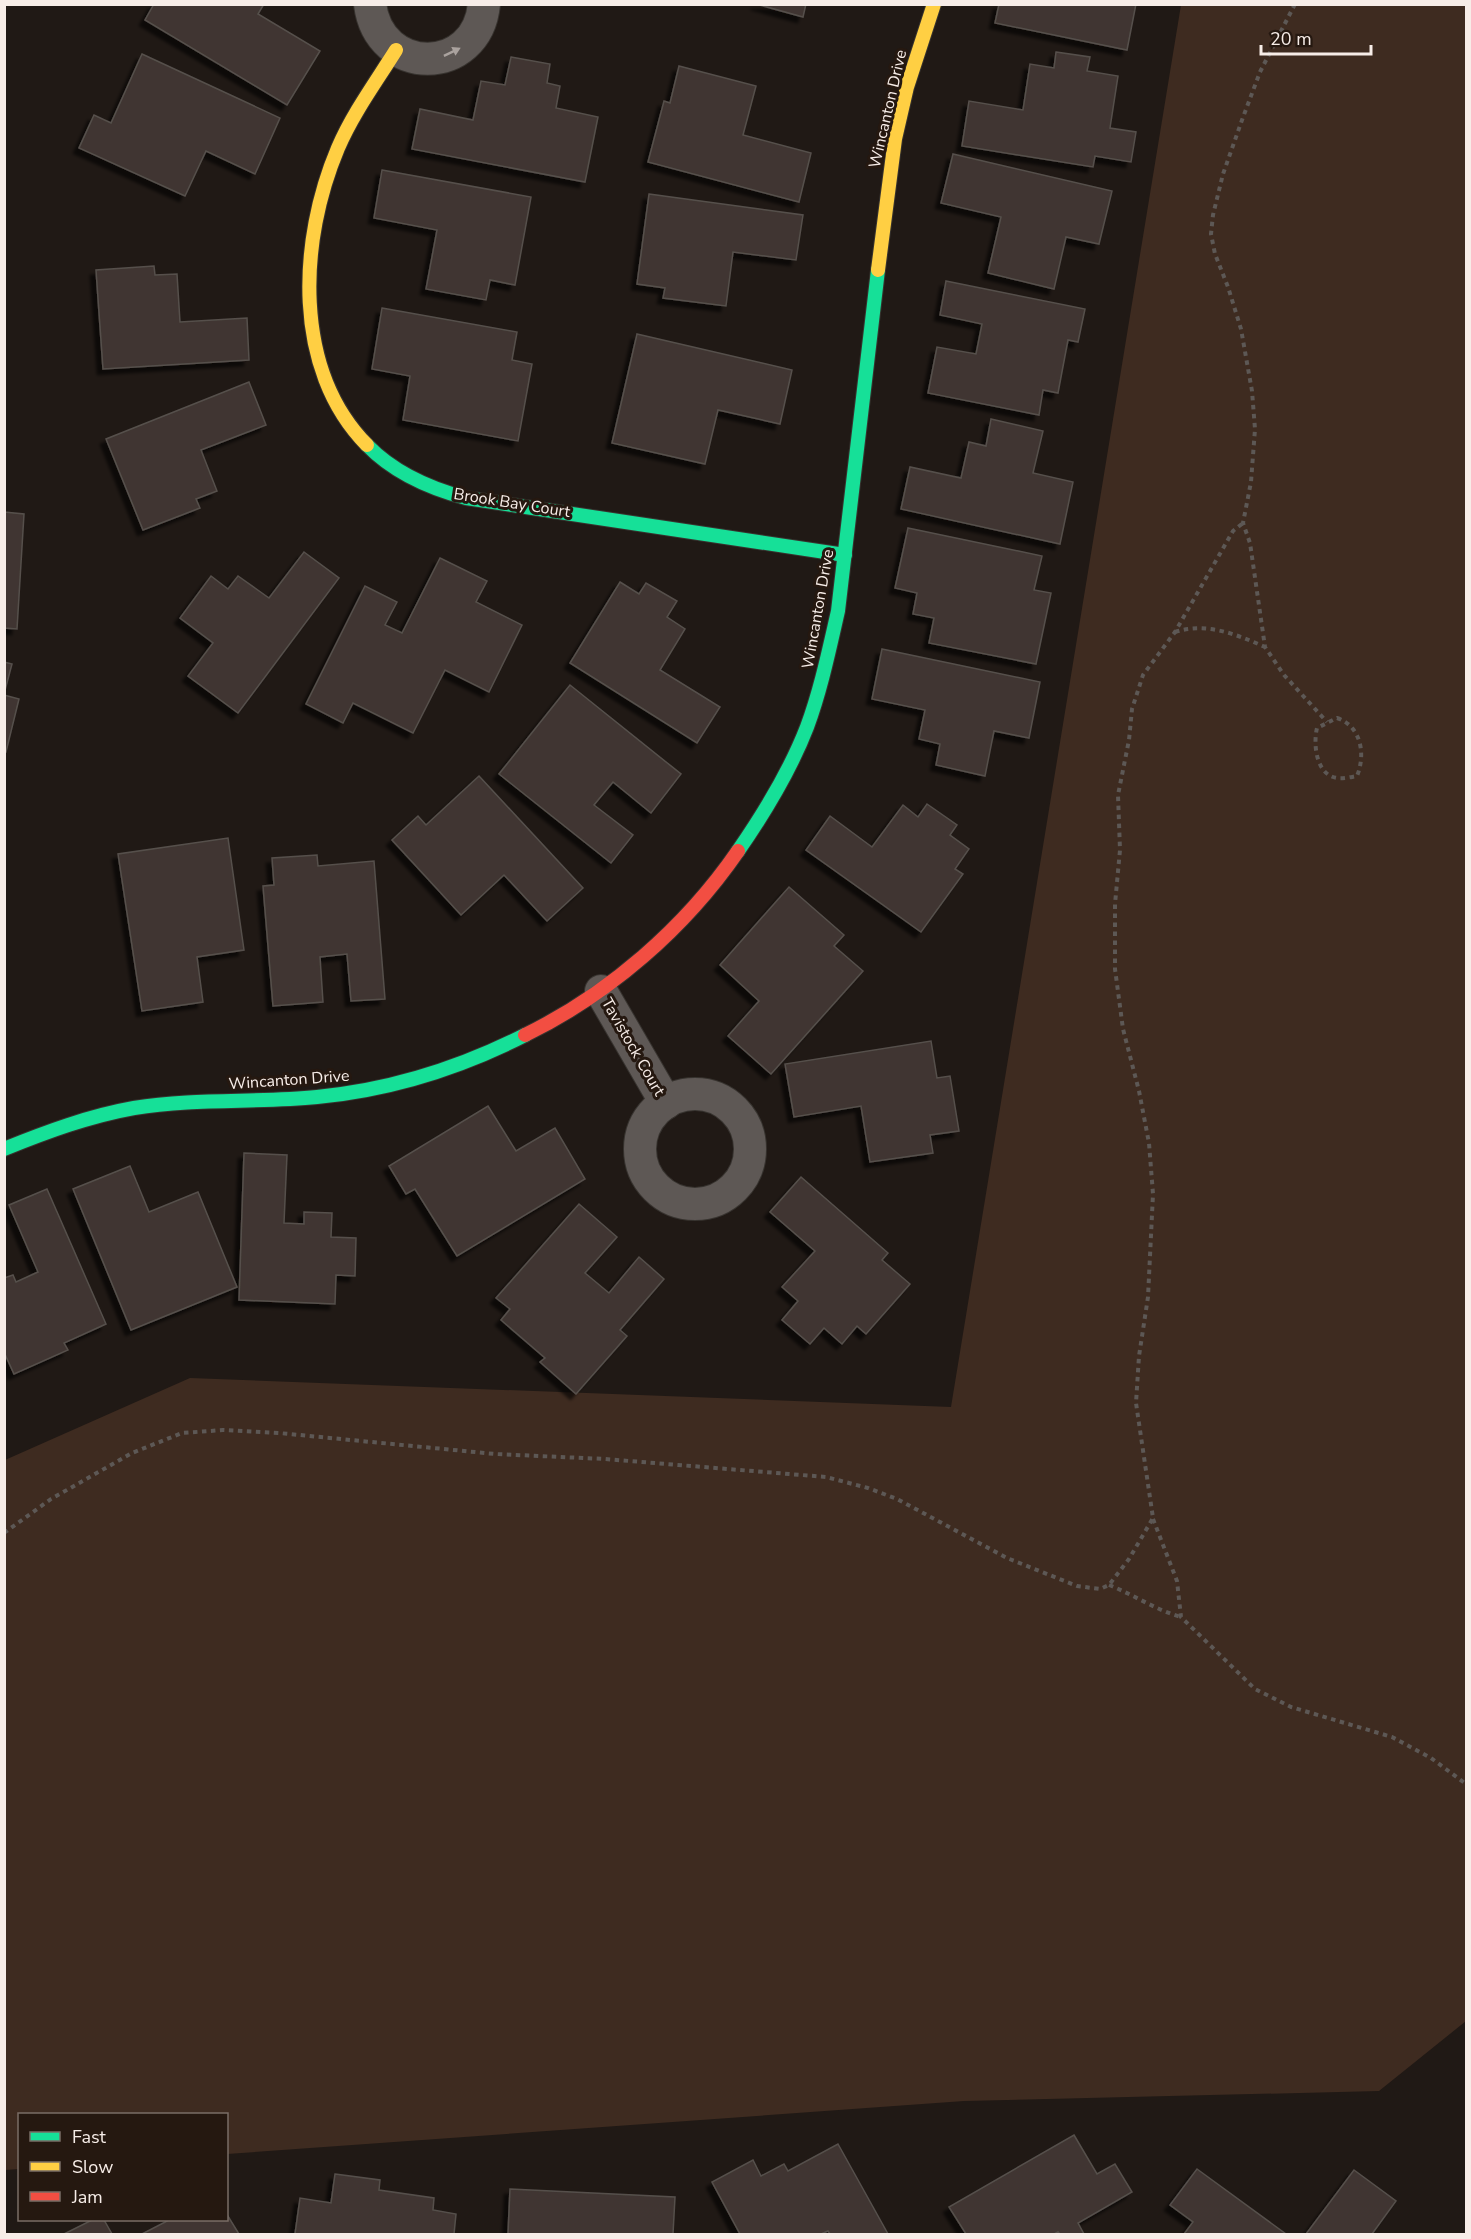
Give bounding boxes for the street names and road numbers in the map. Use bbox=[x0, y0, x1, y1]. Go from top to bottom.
street label: Wincanton Drive bbox=[864, 48, 912, 170]
street label: Brook Bay Court bbox=[452, 483, 572, 523]
street label: Wincanton Drive bbox=[797, 548, 839, 670]
street label: Tavistock Court bbox=[596, 994, 670, 1101]
street label: Wincanton Drive bbox=[228, 1065, 350, 1095]

